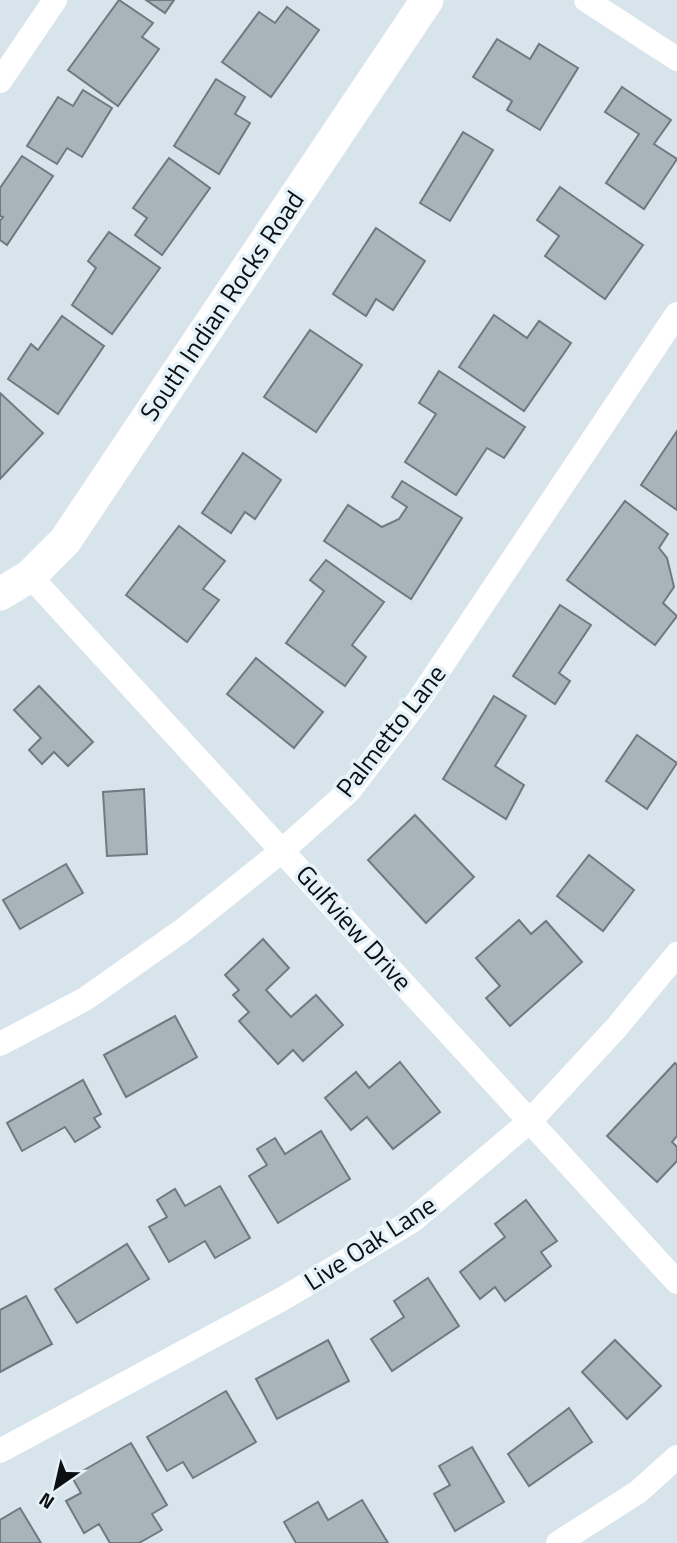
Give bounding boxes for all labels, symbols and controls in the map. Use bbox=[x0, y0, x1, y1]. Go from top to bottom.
street label: South Indian Rocks Road bbox=[130, 183, 313, 429]
street label: Palmetto Lane bbox=[326, 656, 455, 805]
street label: Gulfview Drive bbox=[287, 856, 422, 999]
street label: Live Oak Lane bbox=[296, 1185, 443, 1300]
north arrow bbox=[21, 1452, 91, 1522]
text: N bbox=[33, 1486, 60, 1517]

